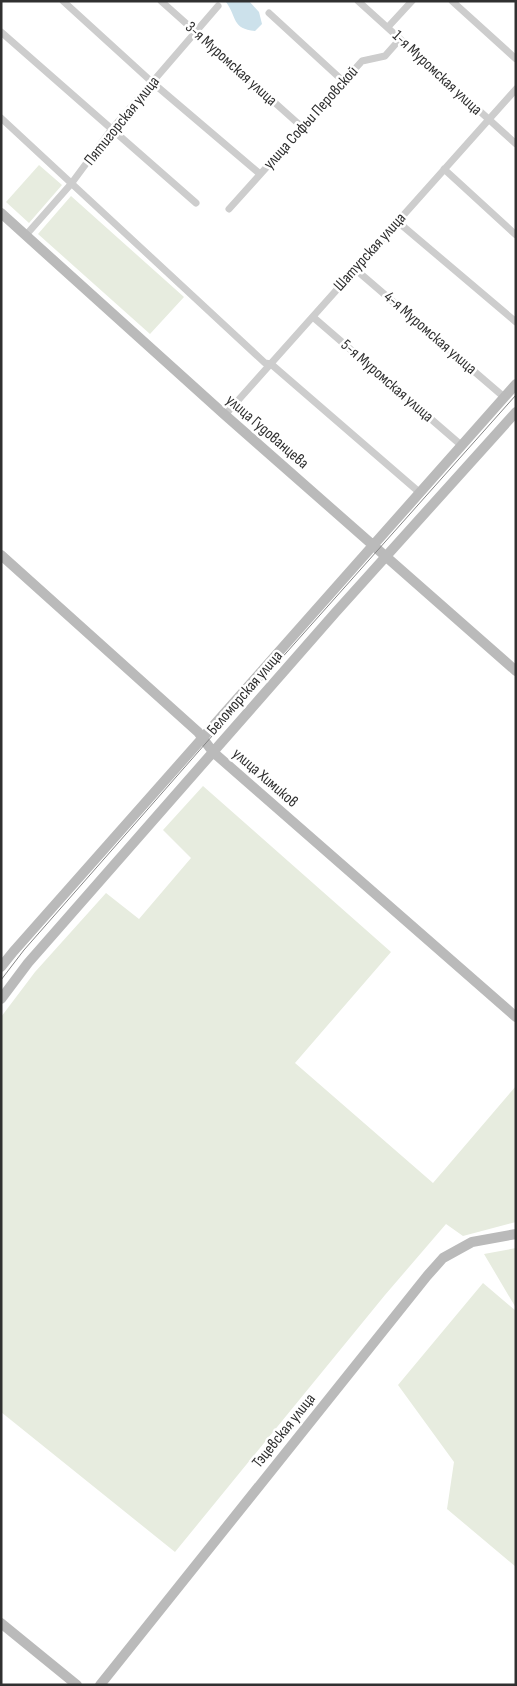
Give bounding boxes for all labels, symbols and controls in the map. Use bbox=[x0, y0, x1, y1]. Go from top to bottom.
street label: 3-я Муромская улица bbox=[181, 18, 281, 110]
street label: 1-я Муромская улица bbox=[388, 27, 486, 119]
street label: улица Софьи Перовской bbox=[260, 63, 362, 173]
street label: Пятигорская улица bbox=[80, 73, 164, 169]
street label: Шатурская улица bbox=[330, 209, 410, 295]
street label: 4-я Муромская улица bbox=[380, 288, 480, 378]
street label: 5-я Муромская улица bbox=[337, 336, 437, 426]
street label: улица Гудованцева bbox=[222, 391, 312, 473]
street label: Беломорская улица bbox=[203, 647, 287, 739]
street label: улица Химиков bbox=[228, 744, 302, 812]
street label: Тэцевская улица bbox=[248, 1390, 320, 1472]

